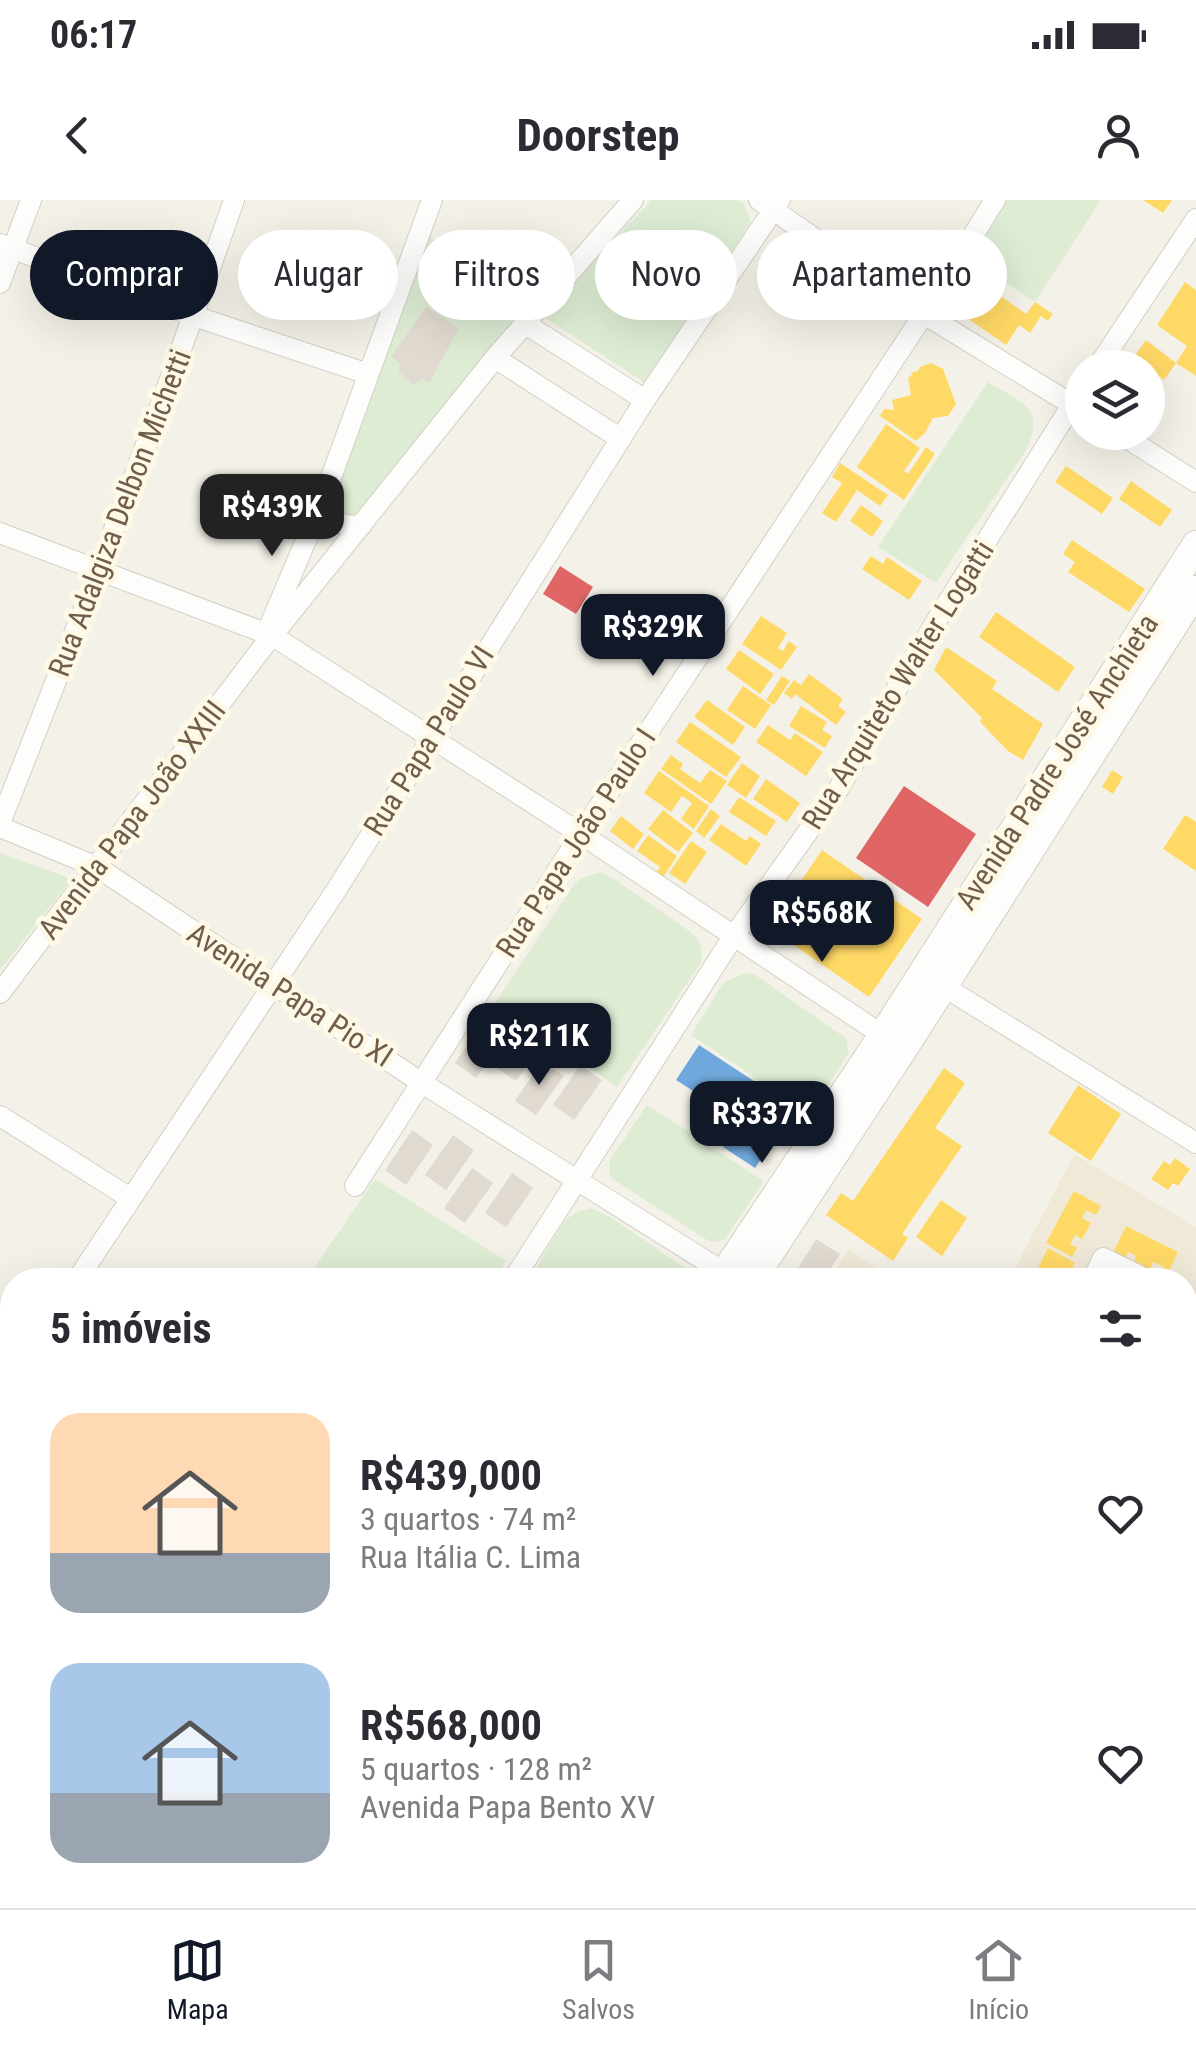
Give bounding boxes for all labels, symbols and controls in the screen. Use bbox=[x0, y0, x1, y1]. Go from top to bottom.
text: 06:17 bbox=[50, 13, 137, 57]
icon: back bbox=[50, 108, 105, 163]
icon: person bbox=[1091, 108, 1146, 163]
text: Doorstep bbox=[516, 109, 680, 162]
chip: Comprar bbox=[30, 230, 218, 320]
chip: Alugar bbox=[238, 230, 398, 320]
chip: Filtros bbox=[418, 230, 575, 320]
chip: Novo bbox=[595, 230, 737, 320]
chip: Apartamento bbox=[757, 230, 1007, 320]
street label: Rua Adalgiza Delbon Michetti bbox=[41, 345, 198, 681]
map controls bbox=[1065, 350, 1165, 450]
button: layers bbox=[1065, 350, 1165, 450]
pin: R$439K bbox=[191, 474, 353, 559]
text: R$439K bbox=[222, 487, 322, 525]
street label: Rua Arquiteto Walter Logatti bbox=[794, 534, 1001, 835]
pin: R$329K bbox=[572, 594, 734, 679]
text: R$329K bbox=[603, 607, 703, 645]
street label: Avenida Padre José Anchieta bbox=[948, 608, 1165, 916]
street label: Rua Papa Paulo VI bbox=[356, 639, 501, 842]
street label: Avenida Papa João XXIII bbox=[31, 694, 233, 946]
street label: Rua Papa João Paulo I bbox=[488, 722, 663, 964]
pin: R$568K bbox=[741, 880, 903, 965]
text: R$568K bbox=[772, 893, 872, 931]
street label: Avenida Papa Pio XI bbox=[181, 915, 399, 1074]
pin: R$211K bbox=[458, 1003, 620, 1088]
text: R$211K bbox=[489, 1016, 589, 1054]
pin: R$337K bbox=[681, 1081, 843, 1166]
text: R$337K bbox=[712, 1094, 812, 1132]
icon: filters bbox=[1093, 1301, 1148, 1356]
text: 5 imóveis bbox=[50, 1304, 212, 1353]
text: R$439,000 bbox=[360, 1451, 542, 1500]
icon: home bbox=[130, 1453, 250, 1573]
icon: heart bbox=[1093, 1486, 1148, 1541]
text: 3 quartos · 74 m² bbox=[360, 1500, 576, 1538]
text: Rua Itália C. Lima bbox=[360, 1538, 581, 1576]
text: R$568,000 bbox=[360, 1701, 542, 1750]
icon: home bbox=[130, 1703, 250, 1823]
icon: heart bbox=[1093, 1736, 1148, 1791]
text: 5 quartos · 128 m² bbox=[360, 1750, 592, 1788]
text: Avenida Papa Bento XV bbox=[360, 1788, 655, 1826]
tab: Mapa bbox=[167, 1933, 229, 2026]
tab: Salvos bbox=[562, 1933, 635, 2026]
tab: Início bbox=[969, 1933, 1029, 2026]

